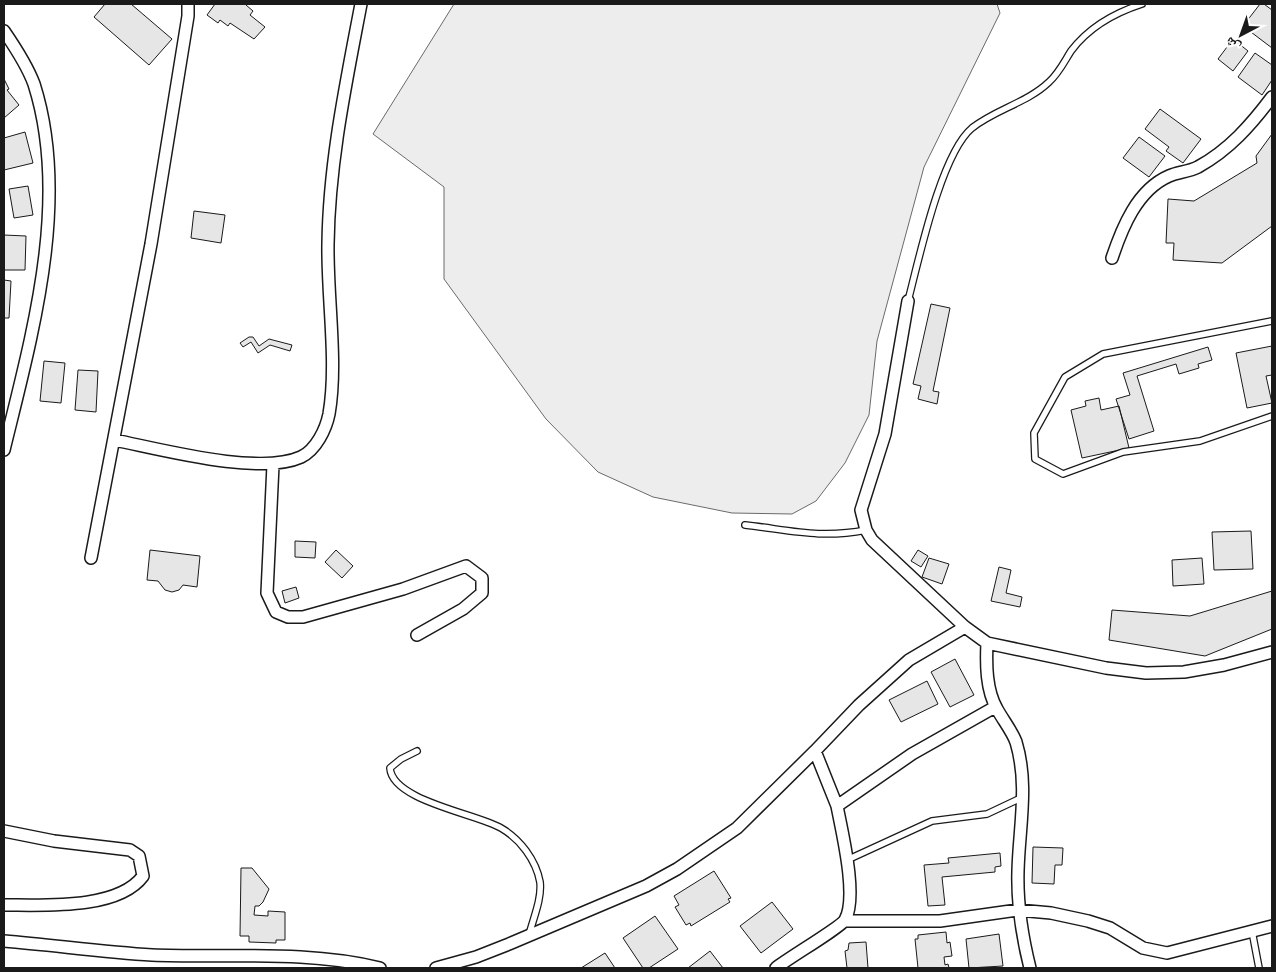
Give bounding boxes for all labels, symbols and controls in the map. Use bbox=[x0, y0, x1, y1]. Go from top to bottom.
north arrow bbox=[1216, 10, 1266, 60]
text: ش bbox=[1222, 33, 1244, 56]

